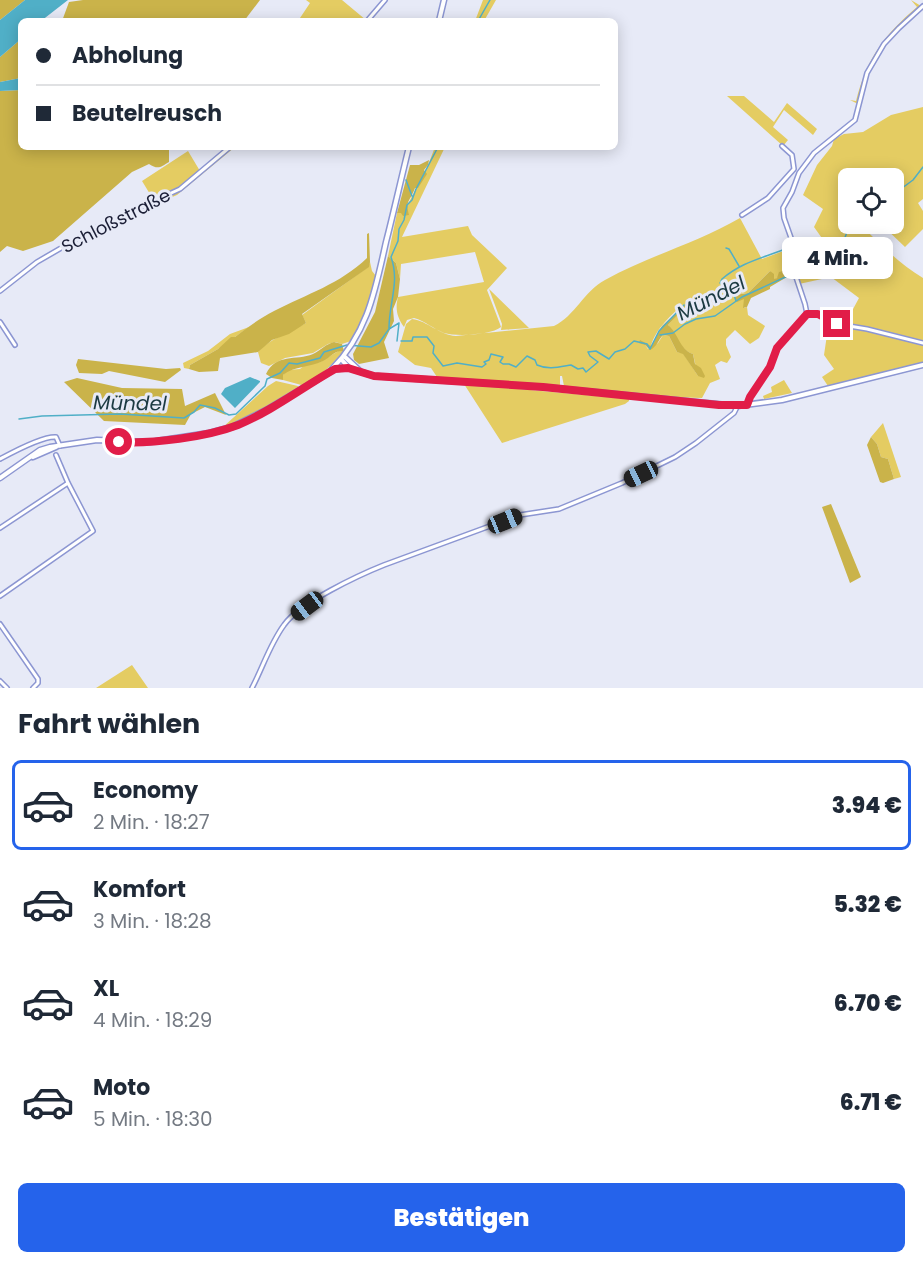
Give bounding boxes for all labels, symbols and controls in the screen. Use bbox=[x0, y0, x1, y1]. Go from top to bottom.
text: Abholung bbox=[72, 40, 183, 71]
text: Beutelreusch bbox=[72, 98, 222, 129]
map controls bbox=[838, 168, 904, 234]
button: locate bbox=[838, 168, 904, 234]
street label: Schloßstraße bbox=[57, 182, 175, 259]
callout: 4 Min. bbox=[782, 237, 892, 279]
text: 4 Min. bbox=[806, 244, 869, 272]
water label: Mündel bbox=[672, 269, 750, 327]
route end bbox=[823, 310, 850, 337]
water label: Mündel bbox=[93, 388, 167, 418]
route start bbox=[105, 428, 132, 455]
car bbox=[621, 458, 661, 490]
car bbox=[485, 506, 525, 536]
car bbox=[287, 588, 327, 624]
text: Fahrt wählen bbox=[18, 705, 200, 742]
text: Economy bbox=[93, 775, 198, 806]
icon: car bbox=[21, 778, 75, 832]
text: 3.94 € bbox=[832, 790, 902, 821]
text: 2 Min. · 18:27 bbox=[93, 808, 210, 836]
text: Komfort bbox=[93, 874, 186, 905]
icon: car bbox=[21, 877, 75, 931]
text: 5.32 € bbox=[833, 889, 902, 920]
text: 3 Min. · 18:28 bbox=[93, 907, 212, 935]
text: XL bbox=[93, 973, 119, 1004]
icon: car bbox=[21, 976, 75, 1030]
text: 6.70 € bbox=[834, 988, 902, 1019]
text: 4 Min. · 18:29 bbox=[93, 1006, 212, 1034]
text: Moto bbox=[93, 1072, 150, 1103]
icon: car bbox=[21, 1075, 75, 1129]
text: 6.71 € bbox=[840, 1087, 902, 1118]
text: 5 Min. · 18:30 bbox=[93, 1105, 213, 1133]
button: Bestätigen bbox=[18, 1183, 905, 1252]

